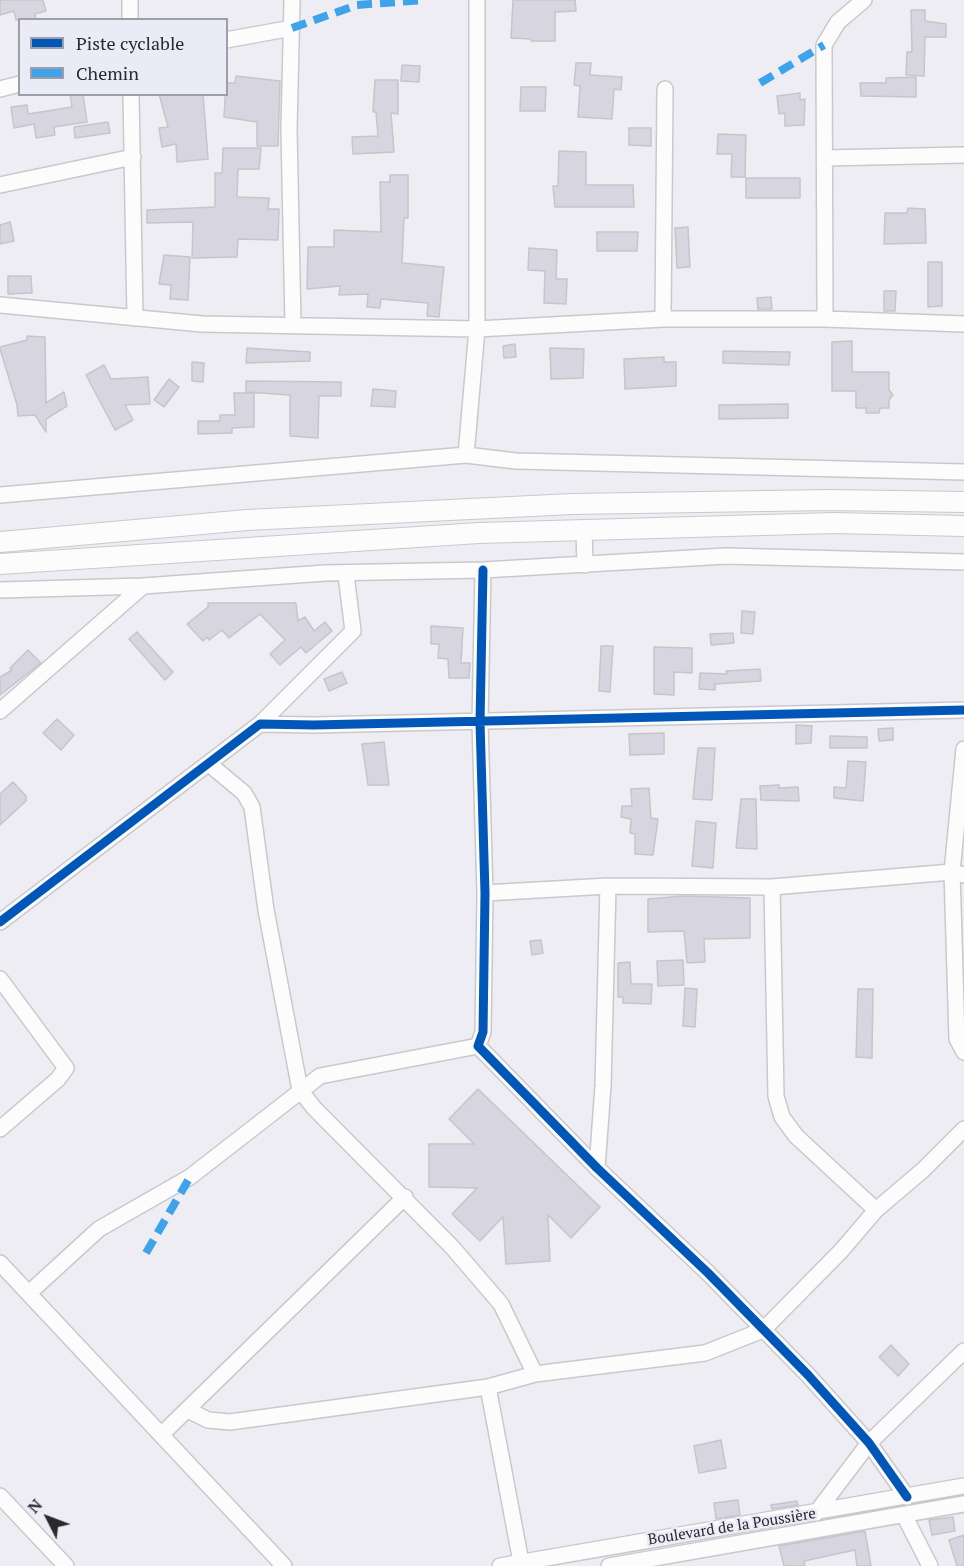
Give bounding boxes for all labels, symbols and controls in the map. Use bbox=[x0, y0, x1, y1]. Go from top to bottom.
legend bbox=[18, 18, 228, 96]
text: Piste cyclable bbox=[76, 31, 184, 55]
text: Chemin bbox=[76, 61, 139, 85]
north arrow bbox=[18, 1488, 78, 1548]
text: N bbox=[22, 1494, 47, 1518]
street label: Boulevard de la Poussière bbox=[647, 1505, 817, 1549]

